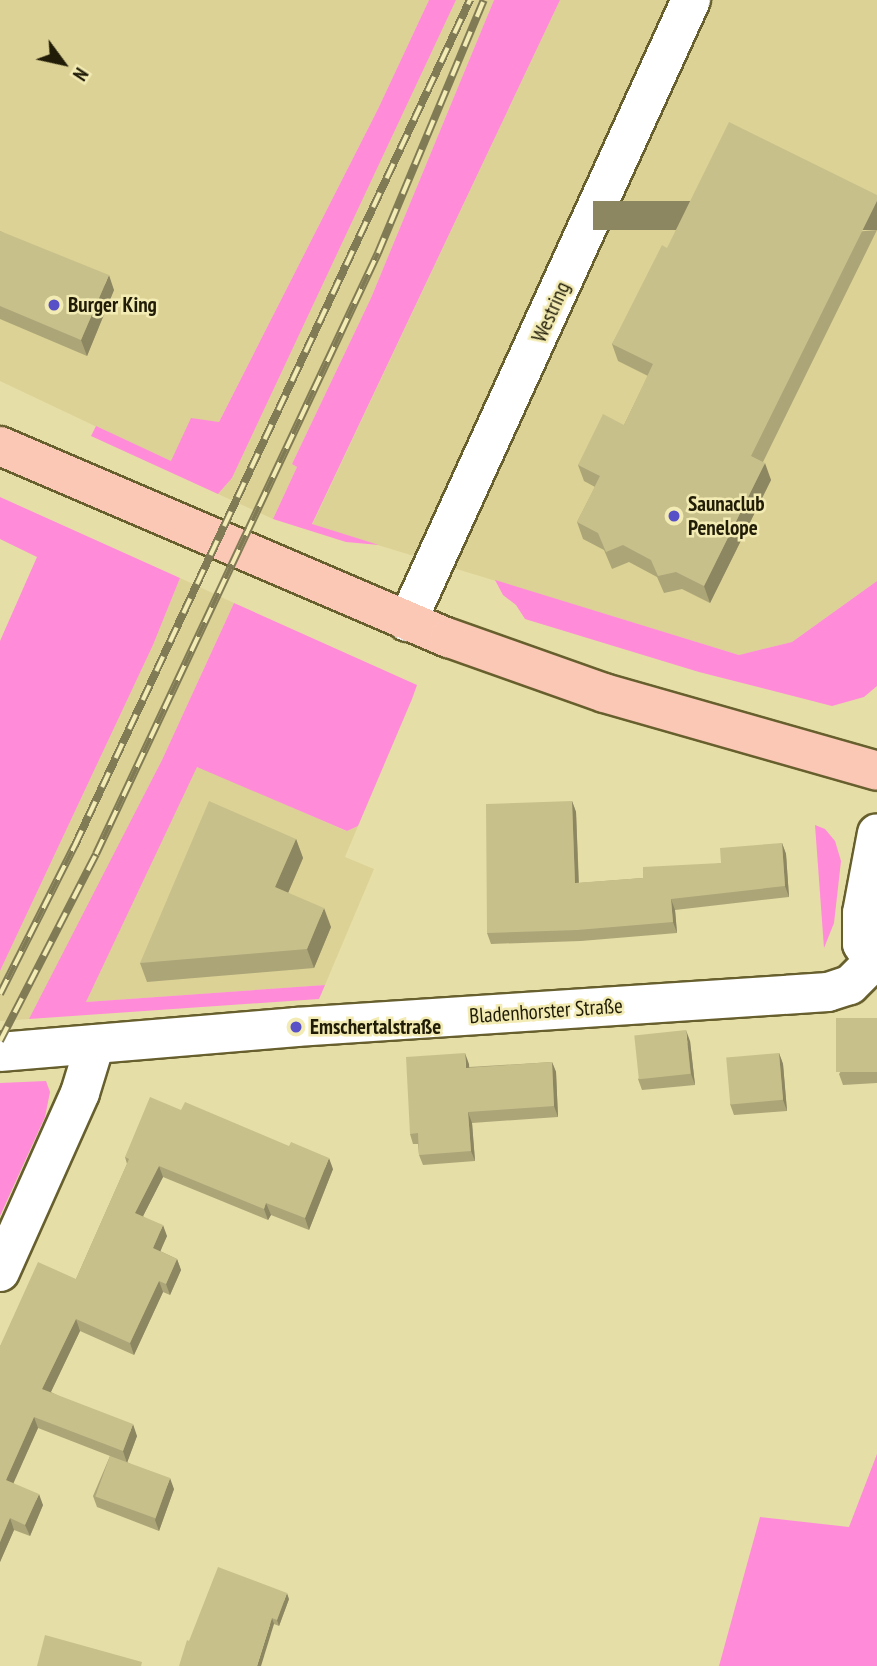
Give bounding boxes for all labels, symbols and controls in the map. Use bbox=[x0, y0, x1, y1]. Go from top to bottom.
north arrow bbox=[28, 28, 98, 98]
text: N bbox=[68, 64, 93, 85]
street label: Westring bbox=[527, 278, 575, 346]
place label: Burger King bbox=[68, 292, 157, 318]
marker: Burger King bbox=[46, 297, 62, 313]
place label: Saunaclub Penelope bbox=[688, 491, 764, 541]
marker: Saunaclub Penelope bbox=[666, 508, 682, 524]
street label: Bladenhorster Straße bbox=[468, 993, 624, 1029]
place label: Emschertalstraße bbox=[310, 1014, 441, 1040]
marker: Emschertalstraße bbox=[288, 1019, 304, 1035]

